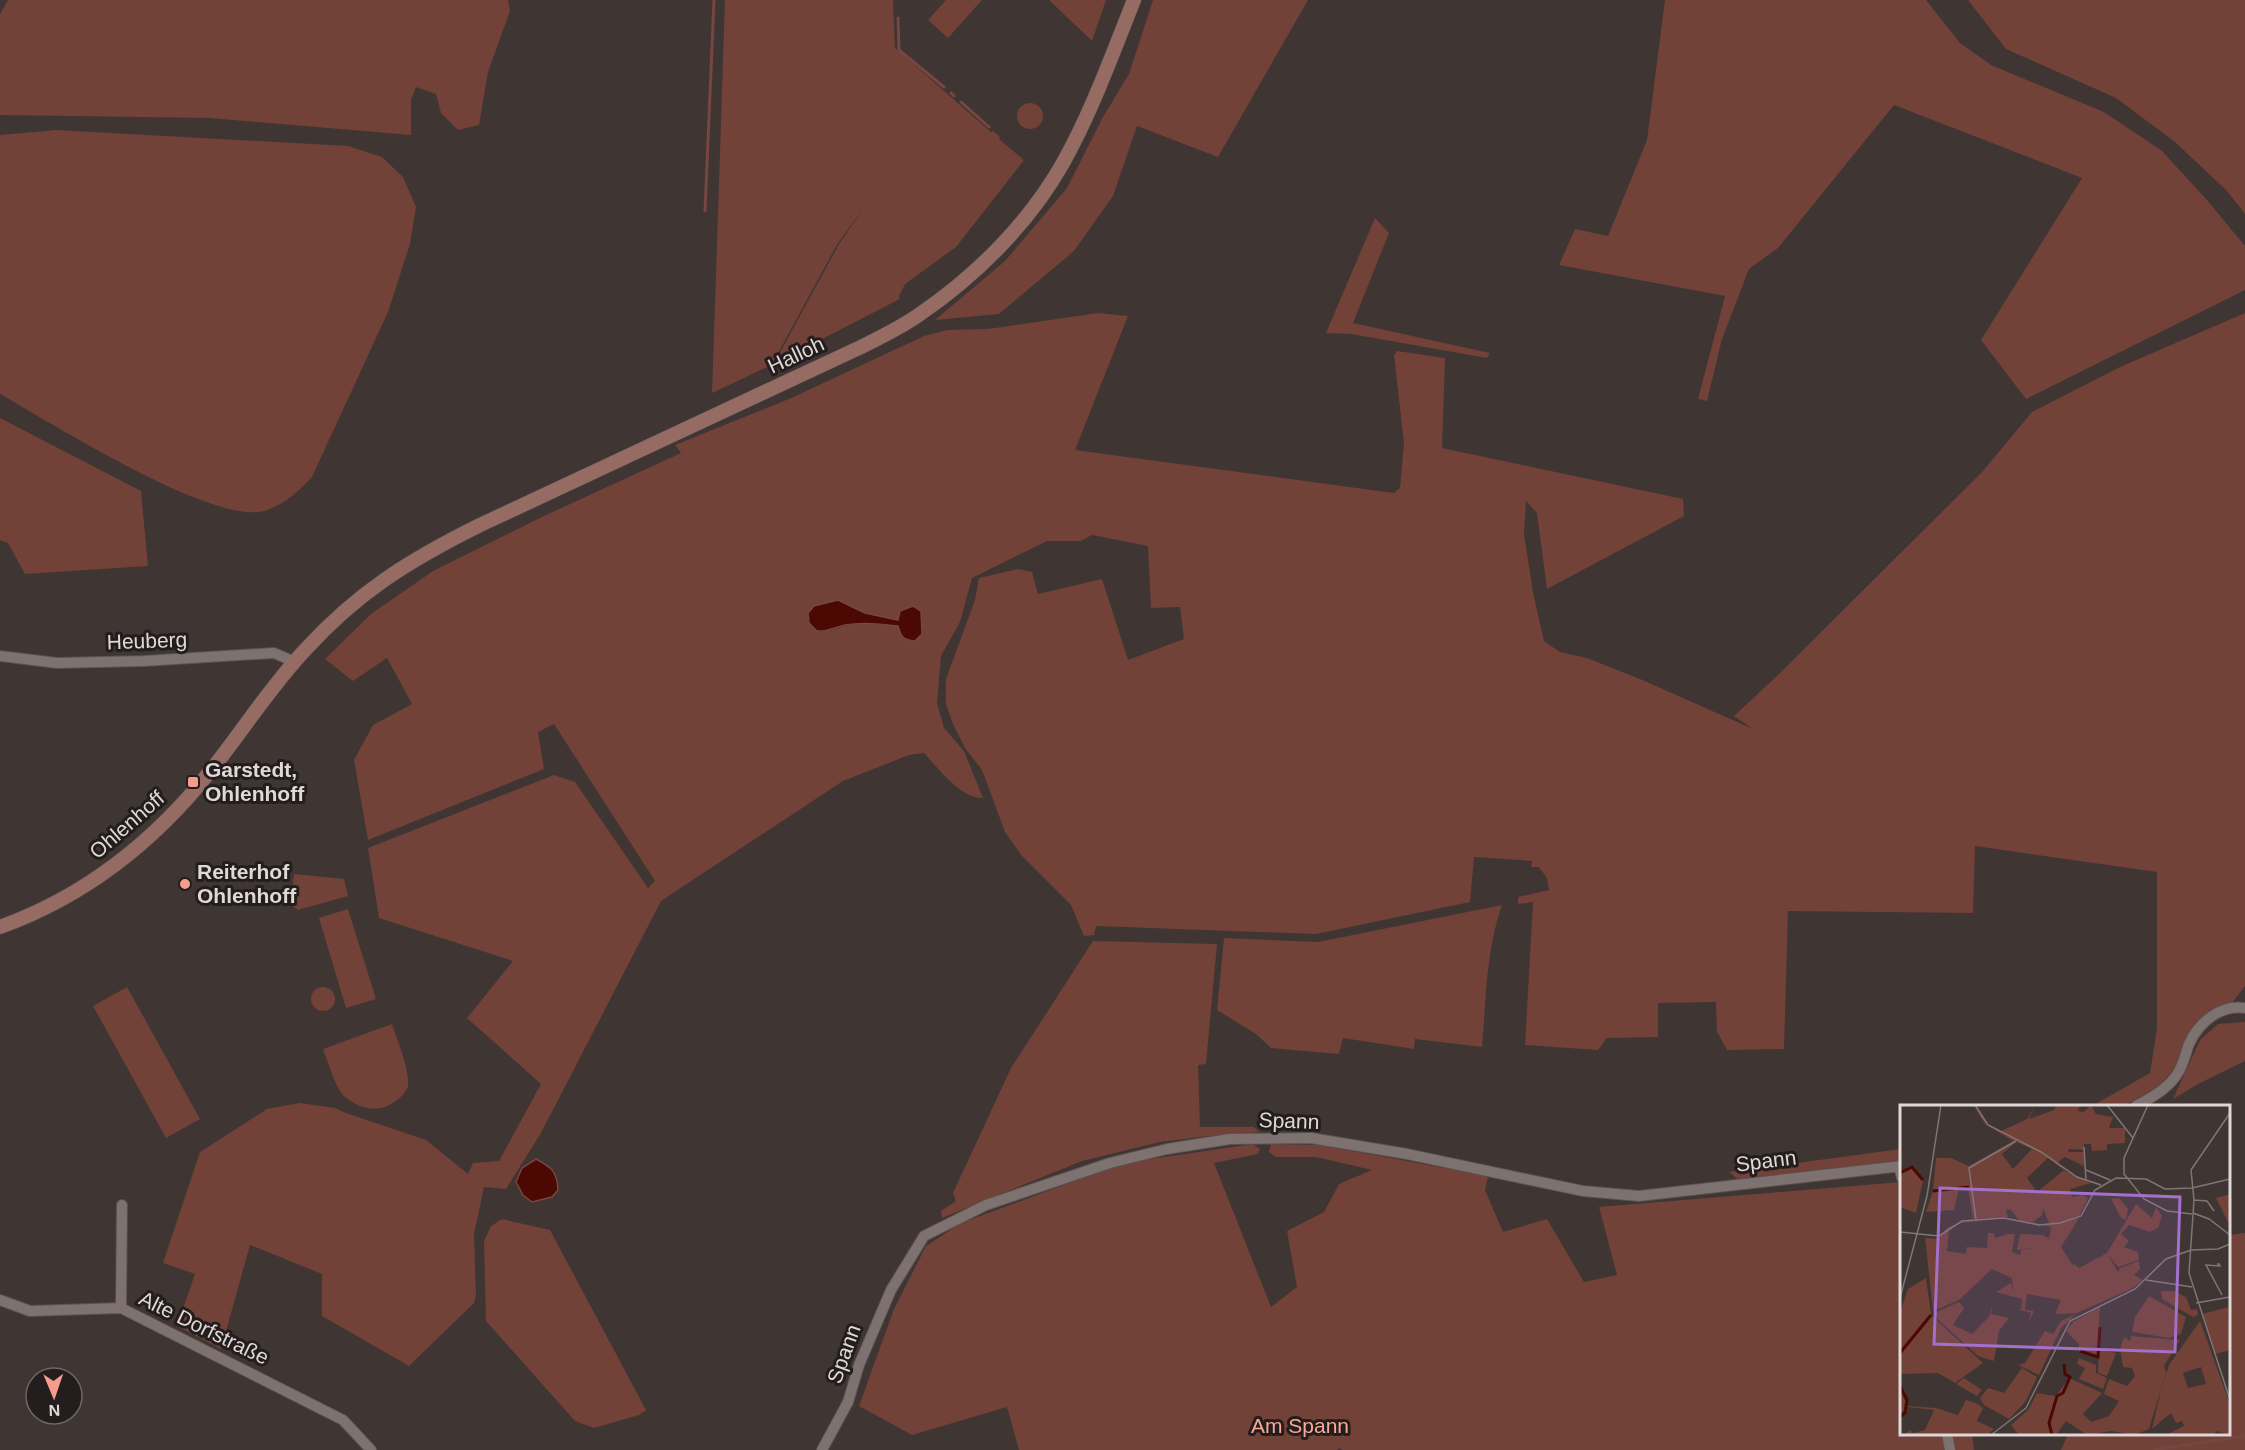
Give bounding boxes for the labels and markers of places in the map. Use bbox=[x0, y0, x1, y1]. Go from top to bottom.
place label: Garstedt, Ohlenhoff bbox=[205, 758, 305, 805]
marker: Garstedt, Ohlenhoff bbox=[186, 775, 200, 789]
place label: Reiterhof Ohlenhoff bbox=[197, 860, 297, 907]
marker: Reiterhof Ohlenhoff bbox=[178, 877, 192, 891]

